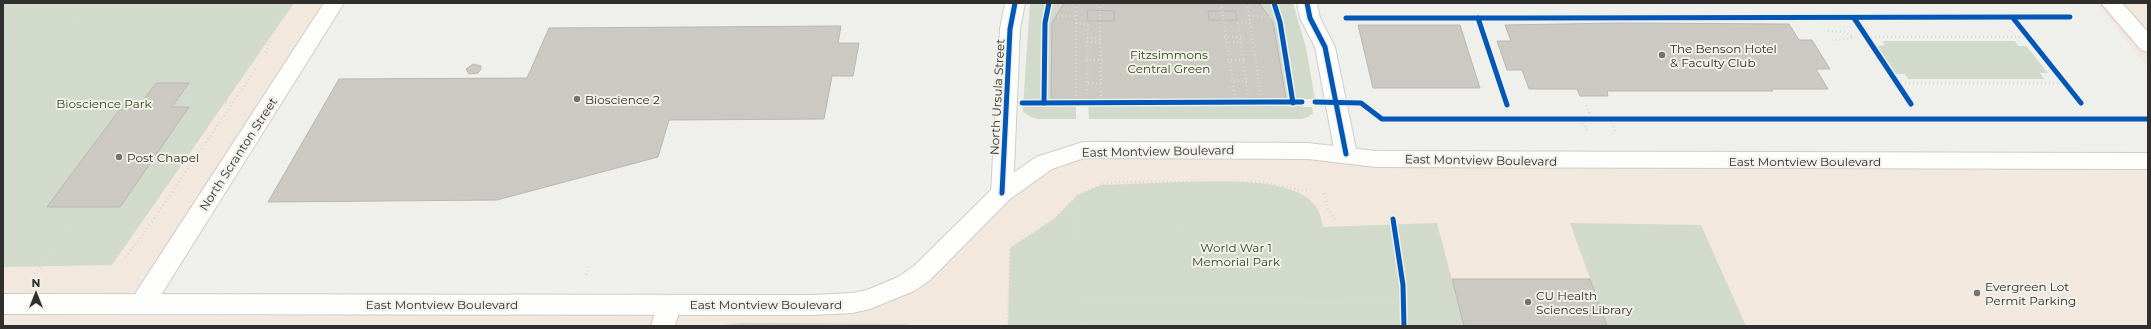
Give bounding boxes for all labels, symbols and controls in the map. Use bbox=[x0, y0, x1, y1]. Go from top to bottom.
street label: North Ursula Street bbox=[986, 38, 1008, 155]
place label: The Benson Hotel & Faculty Club bbox=[1670, 41, 1777, 70]
park label: Fitzsimmons Central Green bbox=[1128, 47, 1210, 76]
marker: The Benson Hotel & Faculty Club bbox=[1657, 50, 1667, 60]
place label: Bioscience 2 bbox=[585, 92, 660, 107]
marker: Bioscience 2 bbox=[572, 94, 582, 104]
street label: North Scranton Street bbox=[196, 95, 280, 213]
park label: Bioscience Park bbox=[56, 96, 152, 111]
street label: East Montview Boulevard bbox=[1082, 142, 1234, 160]
place label: Post Chapel bbox=[127, 150, 199, 165]
street label: East Montview Boulevard bbox=[1405, 151, 1557, 169]
marker: Post Chapel bbox=[114, 152, 124, 162]
street label: East Montview Boulevard bbox=[1729, 154, 1881, 169]
park label: World War 1 Memorial Park bbox=[1192, 240, 1281, 269]
north arrow bbox=[16, 273, 56, 313]
text: N bbox=[32, 276, 40, 290]
place label: Evergreen Lot Permit Parking bbox=[1985, 279, 2076, 308]
place label: CU Health Sciences Library bbox=[1536, 288, 1633, 317]
marker: Evergreen Lot Permit Parking bbox=[1972, 288, 1982, 298]
street label: East Montview Boulevard bbox=[366, 297, 518, 312]
street label: East Montview Boulevard bbox=[690, 297, 842, 312]
marker: CU Health Sciences Library bbox=[1523, 297, 1533, 307]

